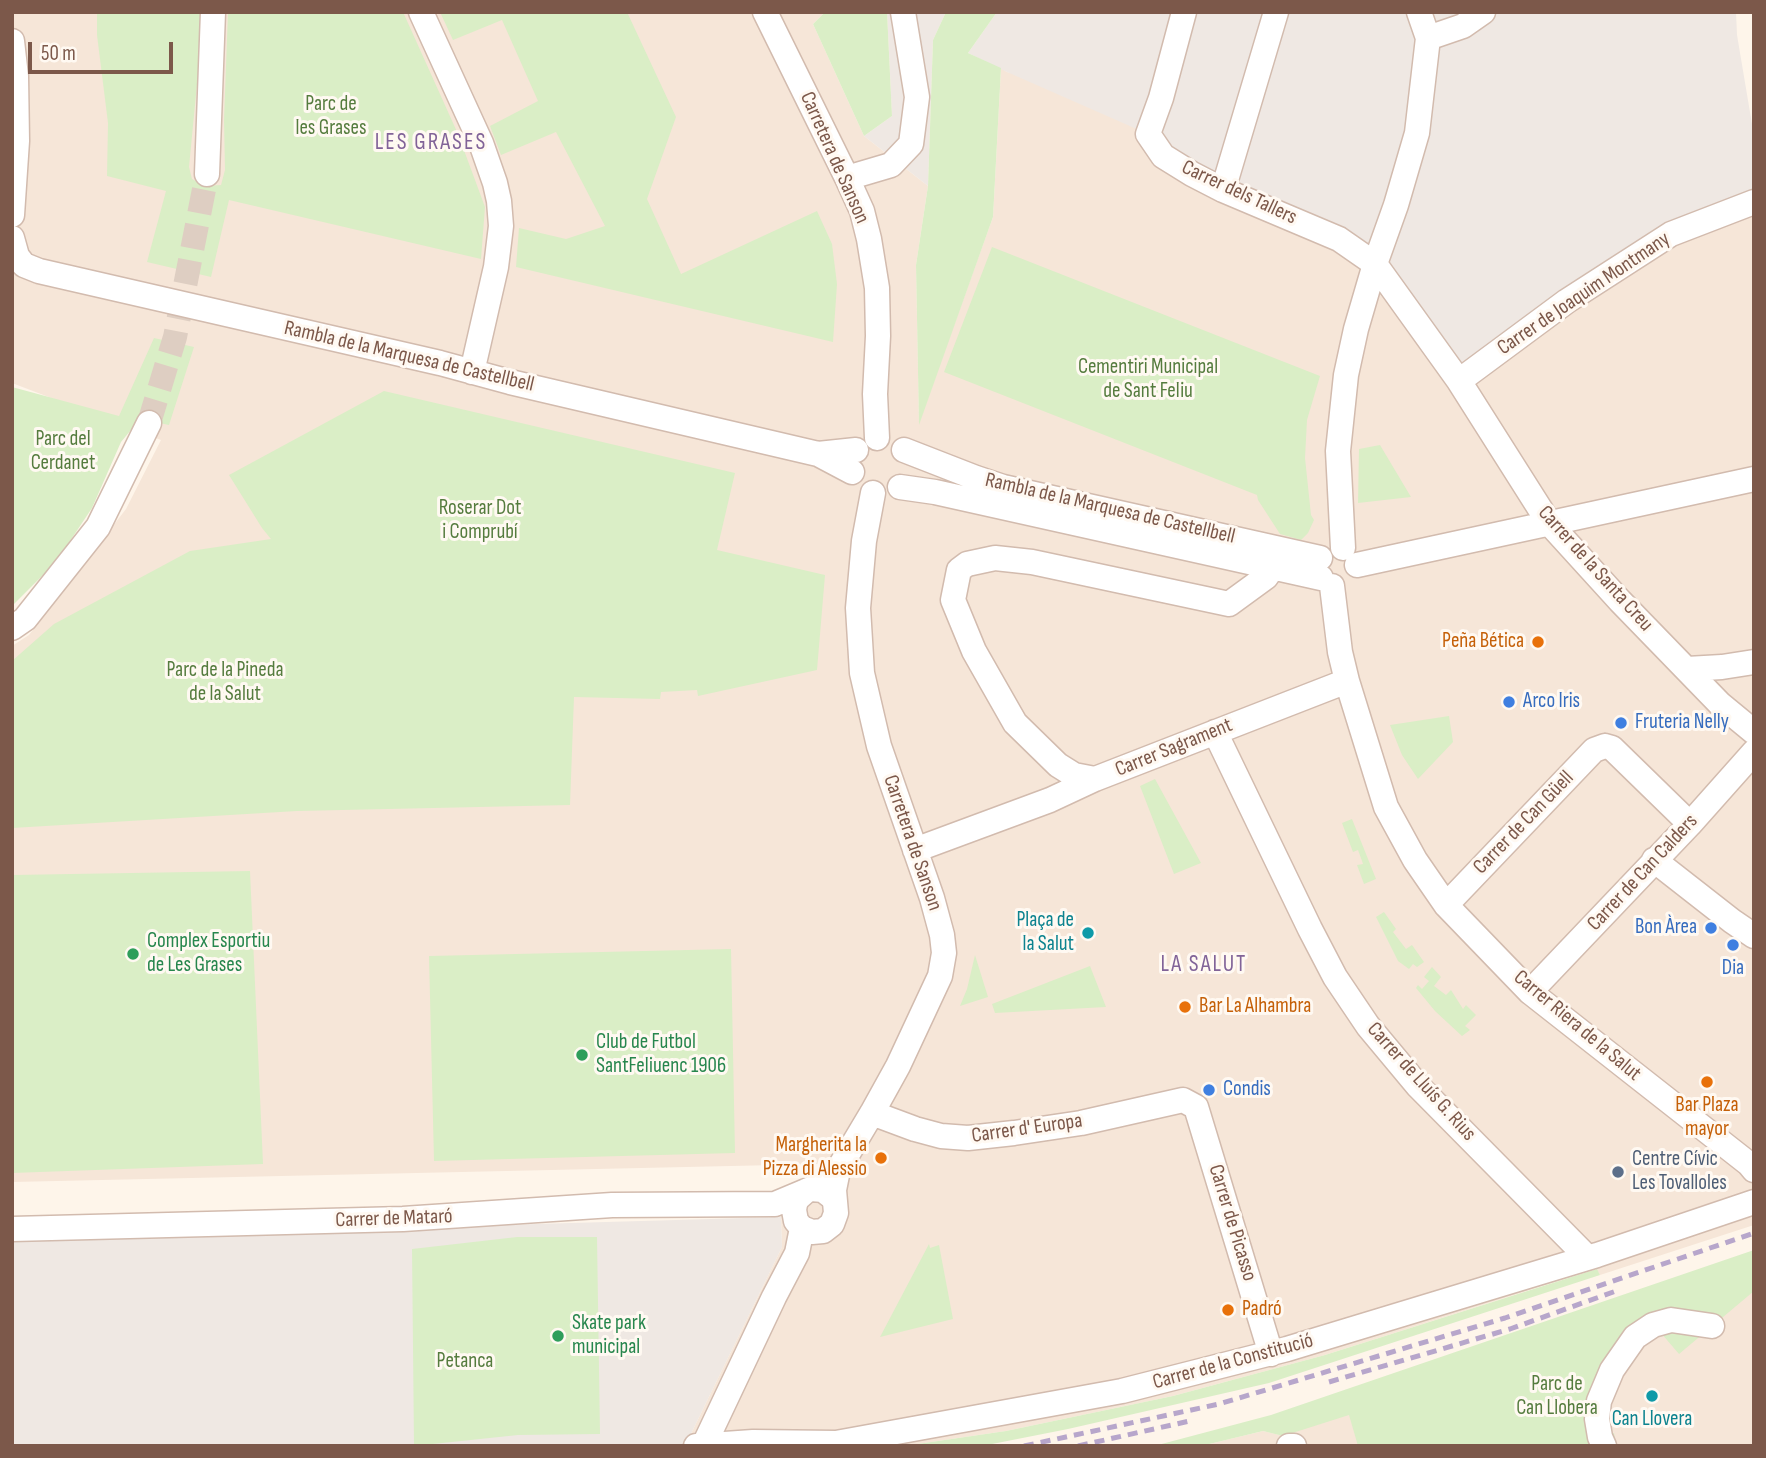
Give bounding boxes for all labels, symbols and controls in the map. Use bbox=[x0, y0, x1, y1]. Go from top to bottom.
scale bar bbox=[32, 28, 177, 72]
text: 50 m bbox=[41, 41, 76, 66]
street label: Carretera de Sanson bbox=[794, 88, 874, 228]
park label: Parc de les Grases bbox=[295, 92, 367, 142]
district label: LES GRASES bbox=[376, 129, 486, 157]
street label: Carrer dels Tallers bbox=[1177, 155, 1301, 231]
street label: Carrer de Joaquim Montmany bbox=[1493, 227, 1675, 361]
street label: Rambla de la Marquesa de Castellbell bbox=[282, 316, 536, 398]
park label: Cementiri Municipal de Sant Feliu bbox=[1078, 355, 1218, 405]
park label: Parc del Cerdanet bbox=[31, 427, 95, 477]
street label: Rambla de la Marquesa de Castellbell bbox=[983, 468, 1237, 550]
park label: Roserar Dot i Comprubí bbox=[439, 496, 521, 546]
street label: Carrer de la Santa Creu bbox=[1532, 501, 1658, 637]
place label: Peña Bética bbox=[1442, 629, 1524, 655]
marker: Peña Bética bbox=[1530, 634, 1546, 650]
park label: Parc de la Pineda de la Salut bbox=[166, 658, 284, 708]
place label: Arco Iris bbox=[1523, 689, 1580, 715]
marker: Arco Iris bbox=[1501, 694, 1517, 710]
place label: Fruteria Nelly bbox=[1635, 710, 1729, 736]
street label: Carrer Sagrament bbox=[1112, 713, 1236, 783]
marker: Fruteria Nelly bbox=[1613, 715, 1629, 731]
street label: Carrer de Can Güell bbox=[1468, 766, 1580, 880]
street label: Carretera de Sanson bbox=[877, 772, 947, 914]
street label: Carrer de Can Calders bbox=[1582, 809, 1704, 937]
place label: Plaça de la Salut bbox=[1016, 908, 1074, 958]
place label: Bon Àrea bbox=[1635, 915, 1697, 941]
marker: Bon Àrea bbox=[1703, 920, 1719, 936]
marker: Plaça de la Salut bbox=[1080, 925, 1096, 941]
place label: Complex Esportiu de Les Grases bbox=[147, 929, 270, 979]
marker: Dia bbox=[1725, 937, 1741, 953]
marker: Complex Esportiu de Les Grases bbox=[125, 946, 141, 962]
district label: LA SALUT bbox=[1162, 951, 1246, 979]
place label: Dia bbox=[1722, 956, 1744, 982]
street label: Carrer Riera de la Salut bbox=[1508, 965, 1646, 1087]
place label: Bar La Alhambra bbox=[1199, 994, 1311, 1020]
marker: Bar La Alhambra bbox=[1177, 999, 1193, 1015]
street label: Carrer de Lluís G. Rius bbox=[1361, 1017, 1481, 1147]
place label: Club de Futbol SantFeliuenc 1906 bbox=[596, 1030, 726, 1080]
marker: Club de Futbol SantFeliuenc 1906 bbox=[574, 1047, 590, 1063]
marker: Bar Plaza mayor bbox=[1699, 1074, 1715, 1090]
place label: Condis bbox=[1223, 1077, 1271, 1103]
marker: Condis bbox=[1201, 1082, 1217, 1098]
place label: Bar Plaza mayor bbox=[1675, 1093, 1739, 1143]
street label: Carrer d' Europa bbox=[970, 1109, 1084, 1149]
place label: Margherita la Pizza di Alessio bbox=[763, 1133, 867, 1183]
place label: Centre Cívic Les Tovalloles bbox=[1632, 1147, 1727, 1197]
marker: Margherita la Pizza di Alessio bbox=[873, 1150, 889, 1166]
street label: Carrer de Picasso bbox=[1202, 1162, 1262, 1284]
marker: Centre Cívic Les Tovalloles bbox=[1610, 1164, 1626, 1180]
street label: Carrer de Mataró bbox=[335, 1204, 453, 1234]
place label: Padró bbox=[1242, 1297, 1282, 1323]
marker: Padró bbox=[1220, 1302, 1236, 1318]
place label: Skate park municipal bbox=[572, 1311, 646, 1361]
marker: Skate park municipal bbox=[550, 1328, 566, 1344]
street label: Carrer de la Constitució bbox=[1150, 1328, 1316, 1396]
park label: Petanca bbox=[437, 1349, 493, 1375]
park label: Parc de Can Llobera bbox=[1516, 1372, 1598, 1422]
marker: Can Llovera bbox=[1644, 1388, 1660, 1404]
place label: Can Llovera bbox=[1612, 1407, 1692, 1433]

